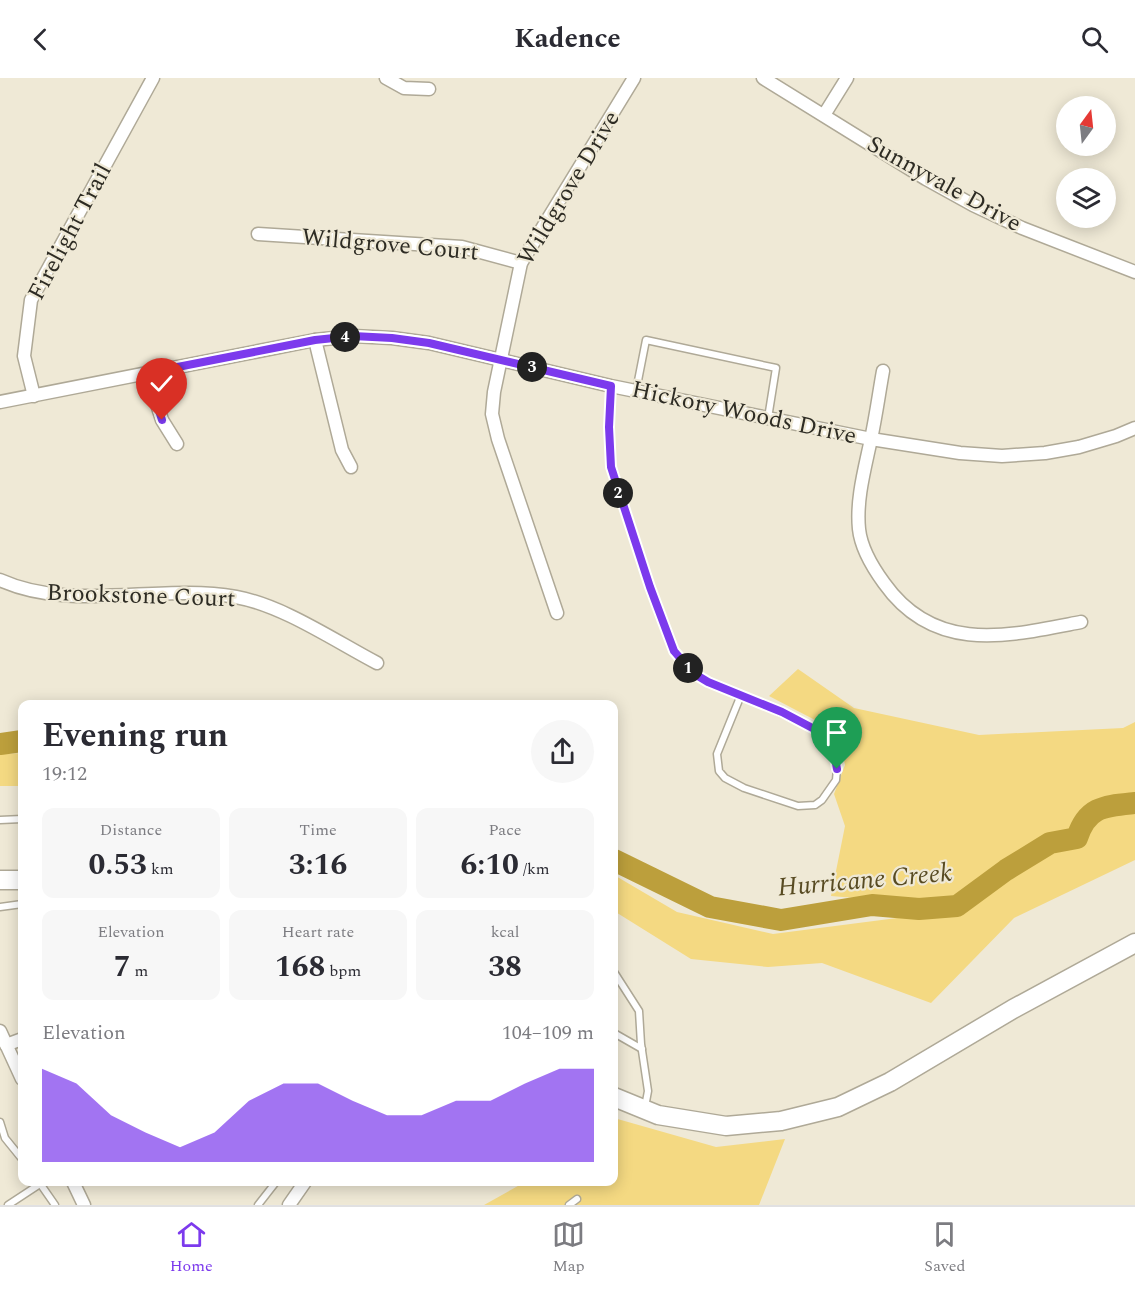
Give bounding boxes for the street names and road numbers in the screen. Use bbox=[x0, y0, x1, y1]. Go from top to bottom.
street label: Wildgrove Drive bbox=[509, 104, 629, 272]
street label: Sunnyvale Drive bbox=[860, 127, 1028, 241]
street label: Firelight Trail bbox=[19, 157, 121, 307]
street label: Wildgrove Court bbox=[300, 219, 480, 271]
street label: Hickory Woods Drive bbox=[628, 372, 860, 454]
street label: Brookstone Court bbox=[46, 575, 236, 617]

